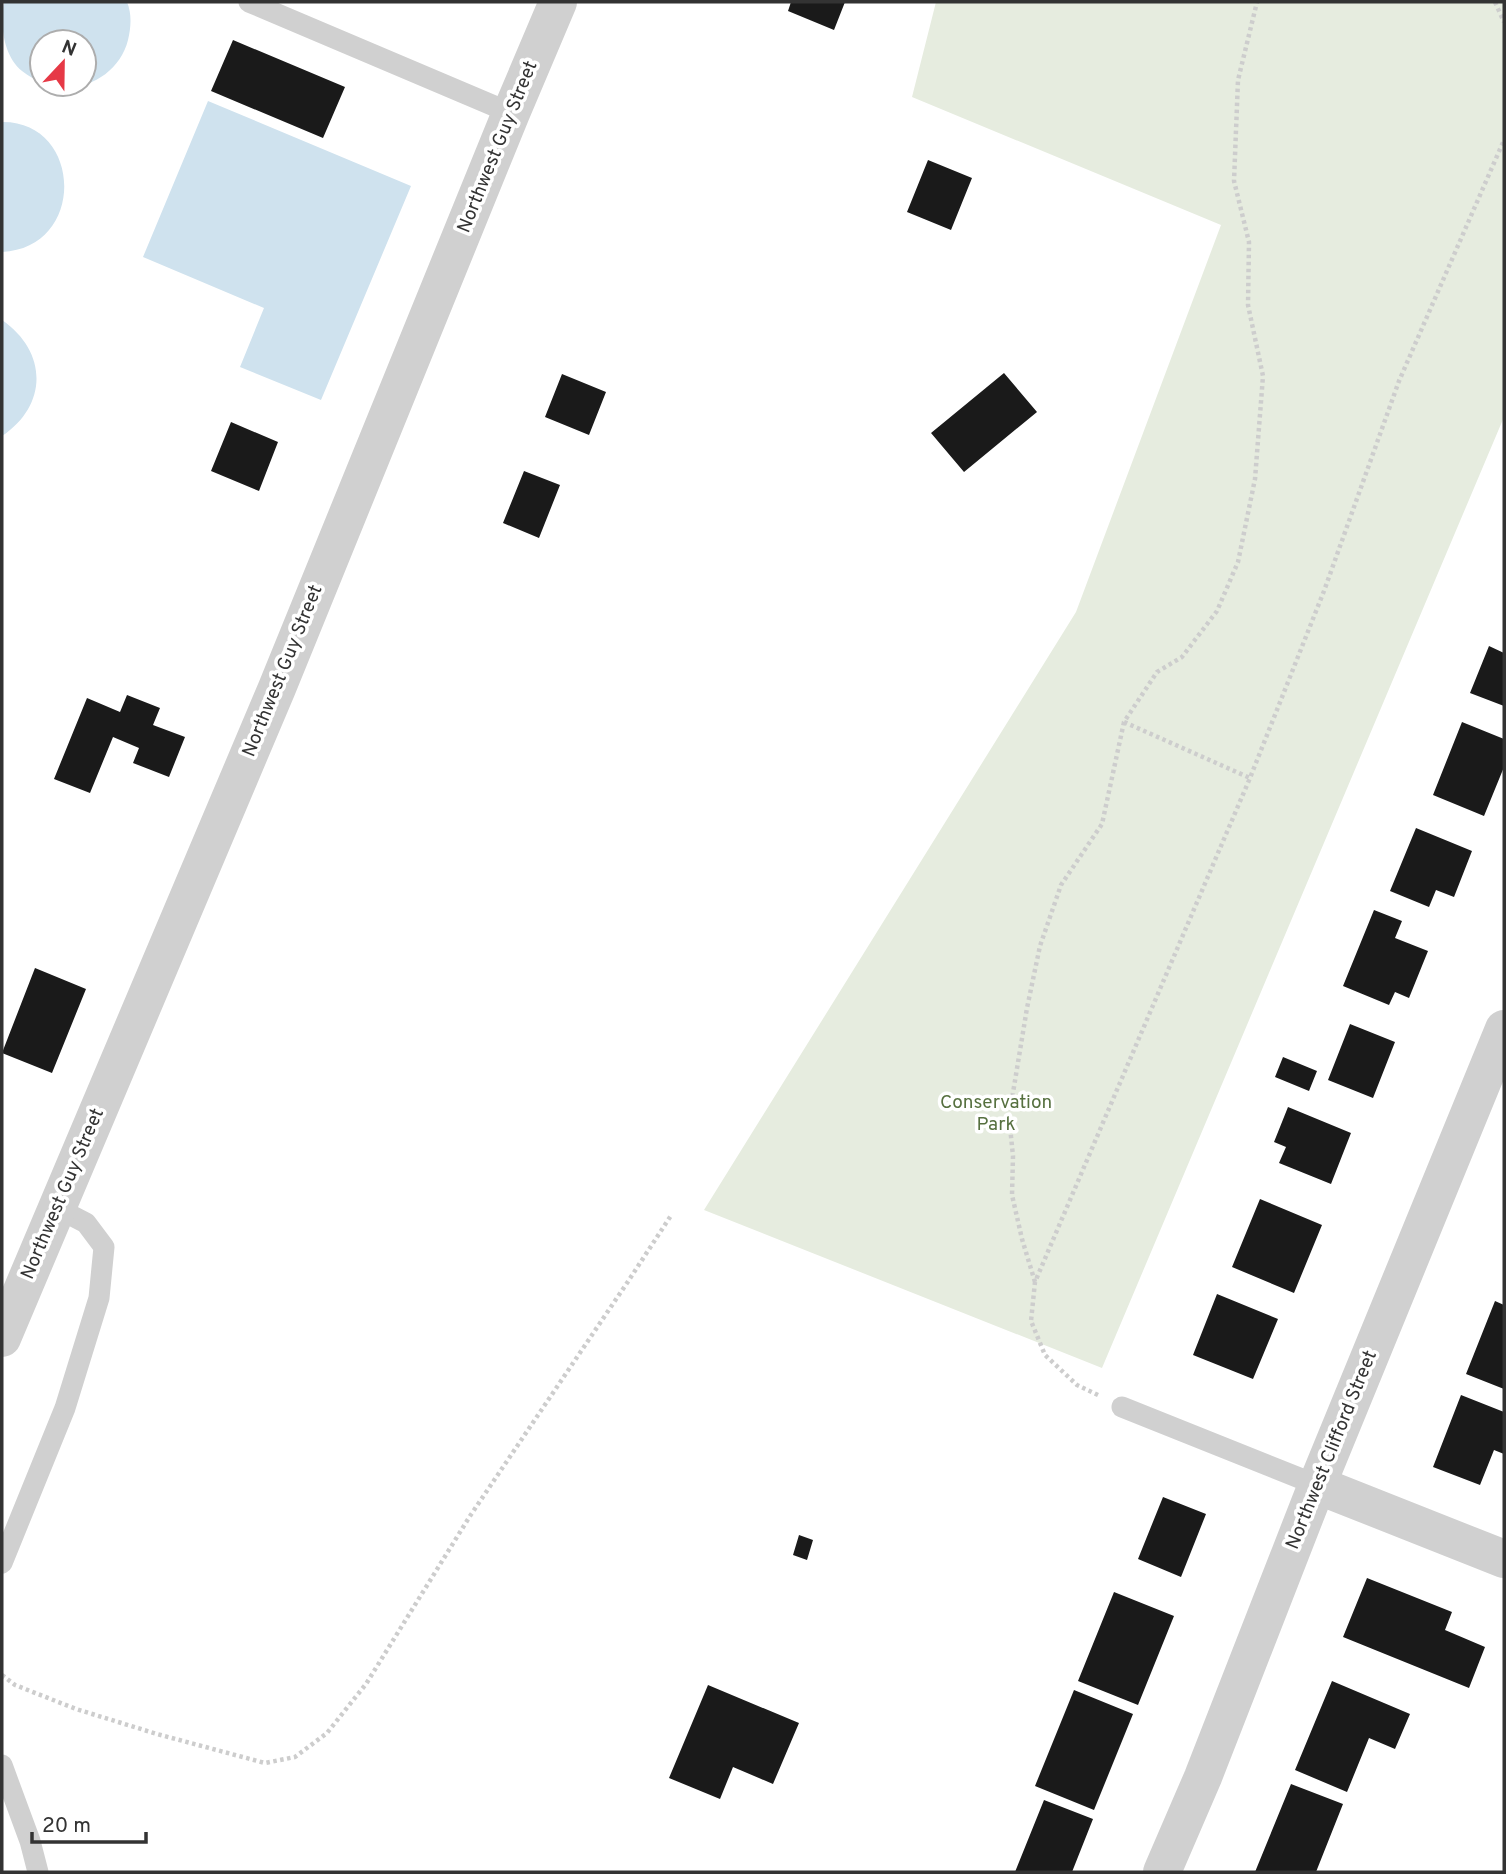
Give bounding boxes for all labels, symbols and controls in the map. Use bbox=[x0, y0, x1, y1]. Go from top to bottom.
north arrow bbox=[28, 28, 98, 98]
text: N bbox=[58, 35, 79, 63]
street label: Northwest Guy Street bbox=[452, 57, 544, 237]
street label: Northwest Guy Street bbox=[237, 581, 329, 761]
park label: Conservation Park bbox=[940, 1091, 1052, 1137]
street label: Northwest Guy Street bbox=[16, 1105, 110, 1283]
street label: Northwest Clifford Street bbox=[1281, 1347, 1383, 1553]
scale bar bbox=[32, 1800, 145, 1844]
text: 20 m bbox=[42, 1813, 91, 1840]

